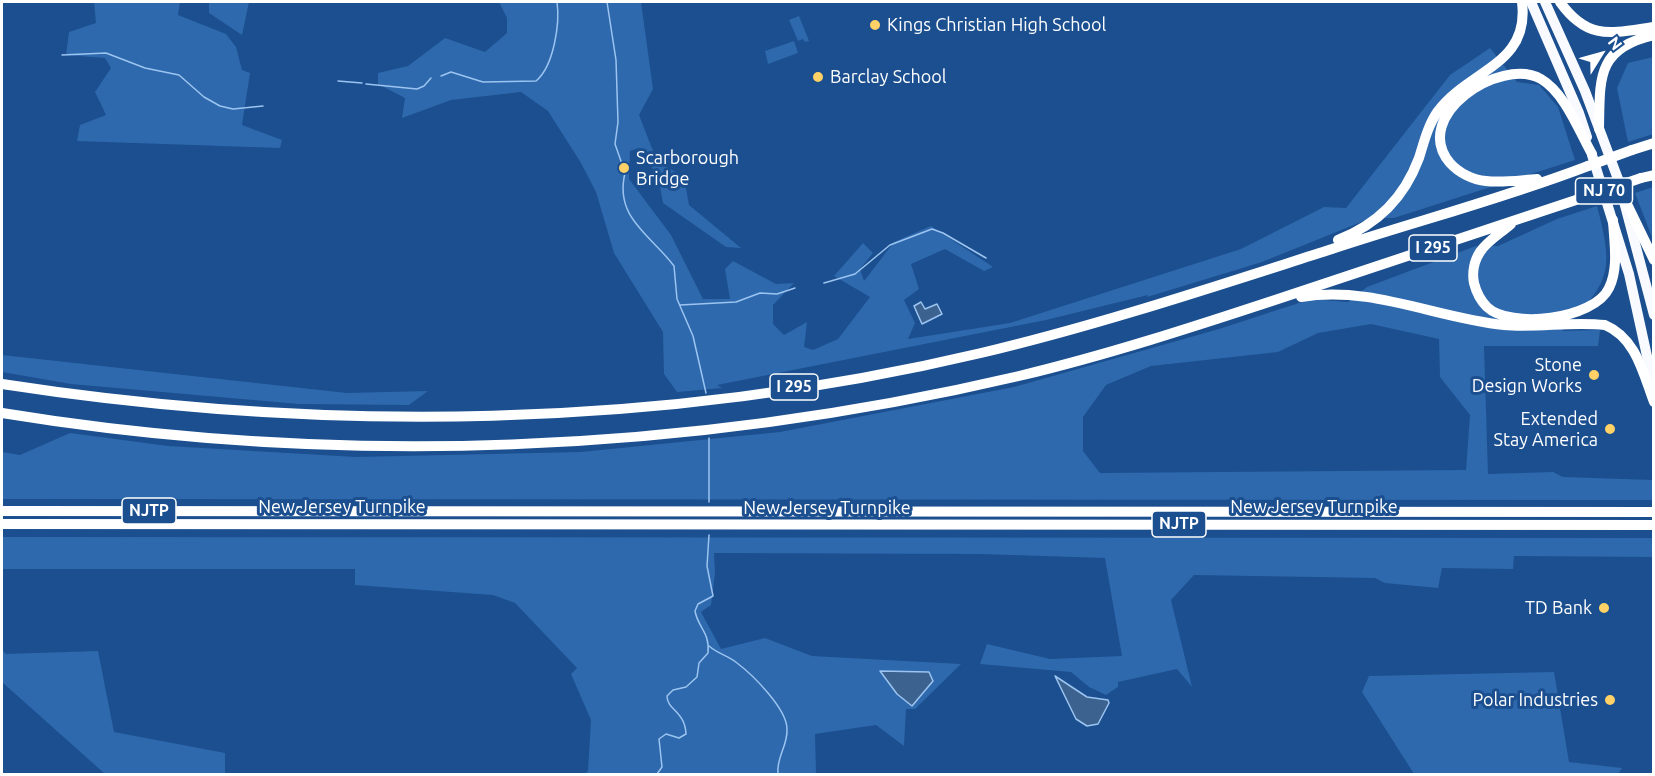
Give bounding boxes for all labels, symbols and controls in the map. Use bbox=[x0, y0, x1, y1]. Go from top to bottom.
place label: Kings Christian High School bbox=[887, 14, 1106, 36]
marker: Kings Christian High School bbox=[868, 18, 882, 32]
north arrow bbox=[1571, 24, 1631, 84]
text: N bbox=[1605, 33, 1626, 53]
place label: Barclay School bbox=[830, 66, 946, 88]
marker: Barclay School bbox=[811, 70, 825, 84]
place label: Scarborough Bridge bbox=[636, 147, 739, 190]
marker: Scarborough Bridge bbox=[617, 161, 631, 175]
road number: NJ 70 bbox=[1576, 178, 1632, 204]
road number: I 295 bbox=[1409, 235, 1457, 261]
place label: Stone Design Works bbox=[1472, 354, 1582, 397]
marker: Stone Design Works bbox=[1587, 368, 1601, 382]
road number: I 295 bbox=[770, 374, 818, 400]
place label: Extended Stay America bbox=[1494, 408, 1598, 450]
marker: Extended Stay America bbox=[1603, 422, 1617, 436]
street label: New Jersey Turnpike bbox=[258, 496, 426, 518]
street label: New Jersey Turnpike bbox=[1230, 496, 1398, 518]
street label: New Jersey Turnpike bbox=[743, 497, 911, 519]
road number: NJTP bbox=[122, 498, 176, 524]
road number: NJTP bbox=[1152, 511, 1206, 537]
place label: TD Bank bbox=[1525, 597, 1592, 619]
marker: TD Bank bbox=[1597, 601, 1611, 615]
place label: Polar Industries bbox=[1472, 689, 1598, 711]
marker: Polar Industries bbox=[1603, 693, 1617, 707]

